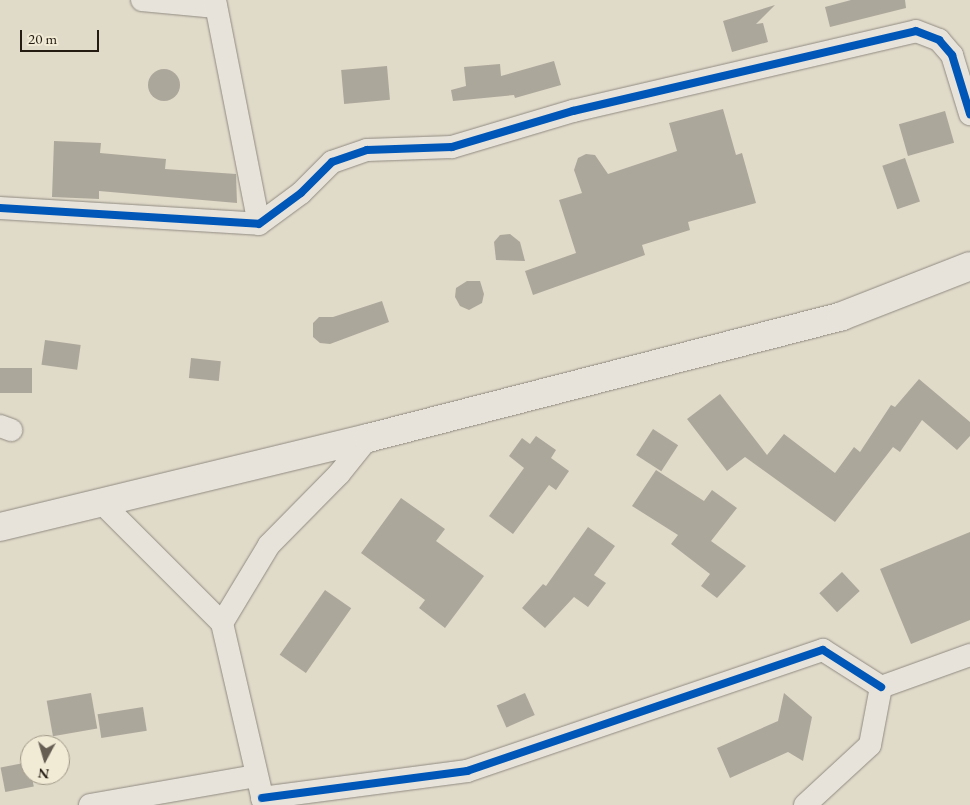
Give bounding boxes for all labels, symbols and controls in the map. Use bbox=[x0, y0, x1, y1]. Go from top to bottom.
scale bar bbox=[22, 20, 101, 52]
text: 20 m bbox=[28, 29, 57, 48]
north arrow bbox=[20, 735, 70, 785]
text: N bbox=[37, 764, 50, 783]

